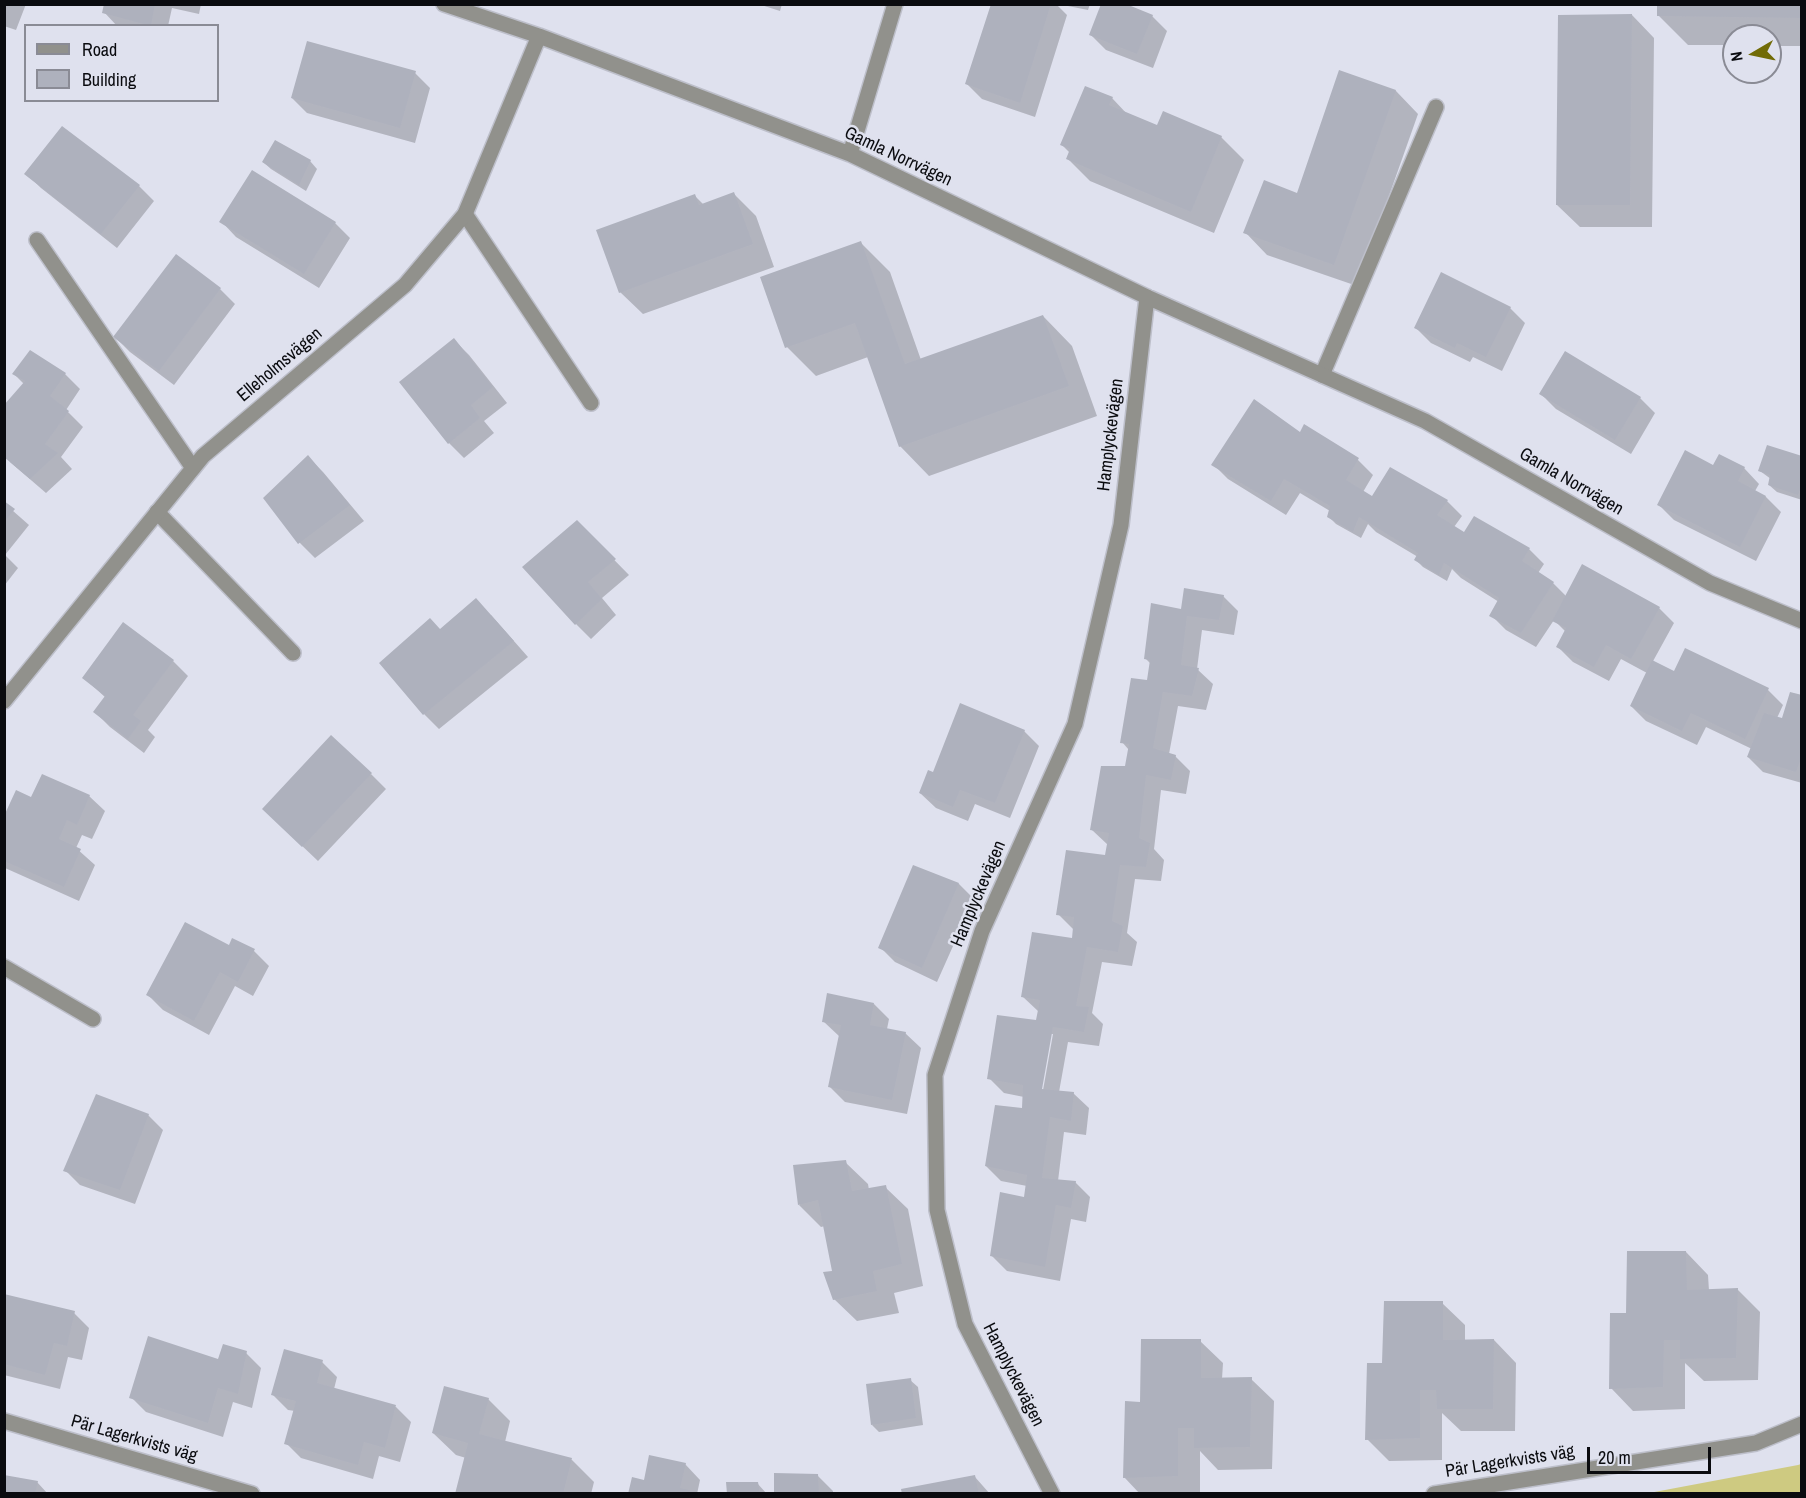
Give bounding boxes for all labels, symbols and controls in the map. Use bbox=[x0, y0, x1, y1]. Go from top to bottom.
legend bbox=[24, 24, 219, 102]
north arrow bbox=[1722, 24, 1782, 84]
text: Road bbox=[82, 37, 117, 62]
text: N bbox=[1725, 50, 1748, 63]
text: Building bbox=[82, 67, 136, 92]
street label: Gamla Norrvägen bbox=[841, 123, 955, 191]
street label: Elleholmsvägen bbox=[233, 323, 327, 407]
street label: Hamplyckevägen bbox=[1093, 378, 1129, 492]
street label: Gamla Norrvägen bbox=[1515, 444, 1627, 520]
street label: Hamplyckevägen bbox=[947, 838, 1011, 950]
street label: Hamplyckevägen bbox=[978, 1320, 1048, 1430]
street label: Pär Lagerkvists väg bbox=[68, 1411, 200, 1467]
scale bar bbox=[1590, 1435, 1714, 1473]
street label: Pär Lagerkvists väg bbox=[1444, 1441, 1576, 1483]
text: 20 m bbox=[1598, 1445, 1631, 1470]

